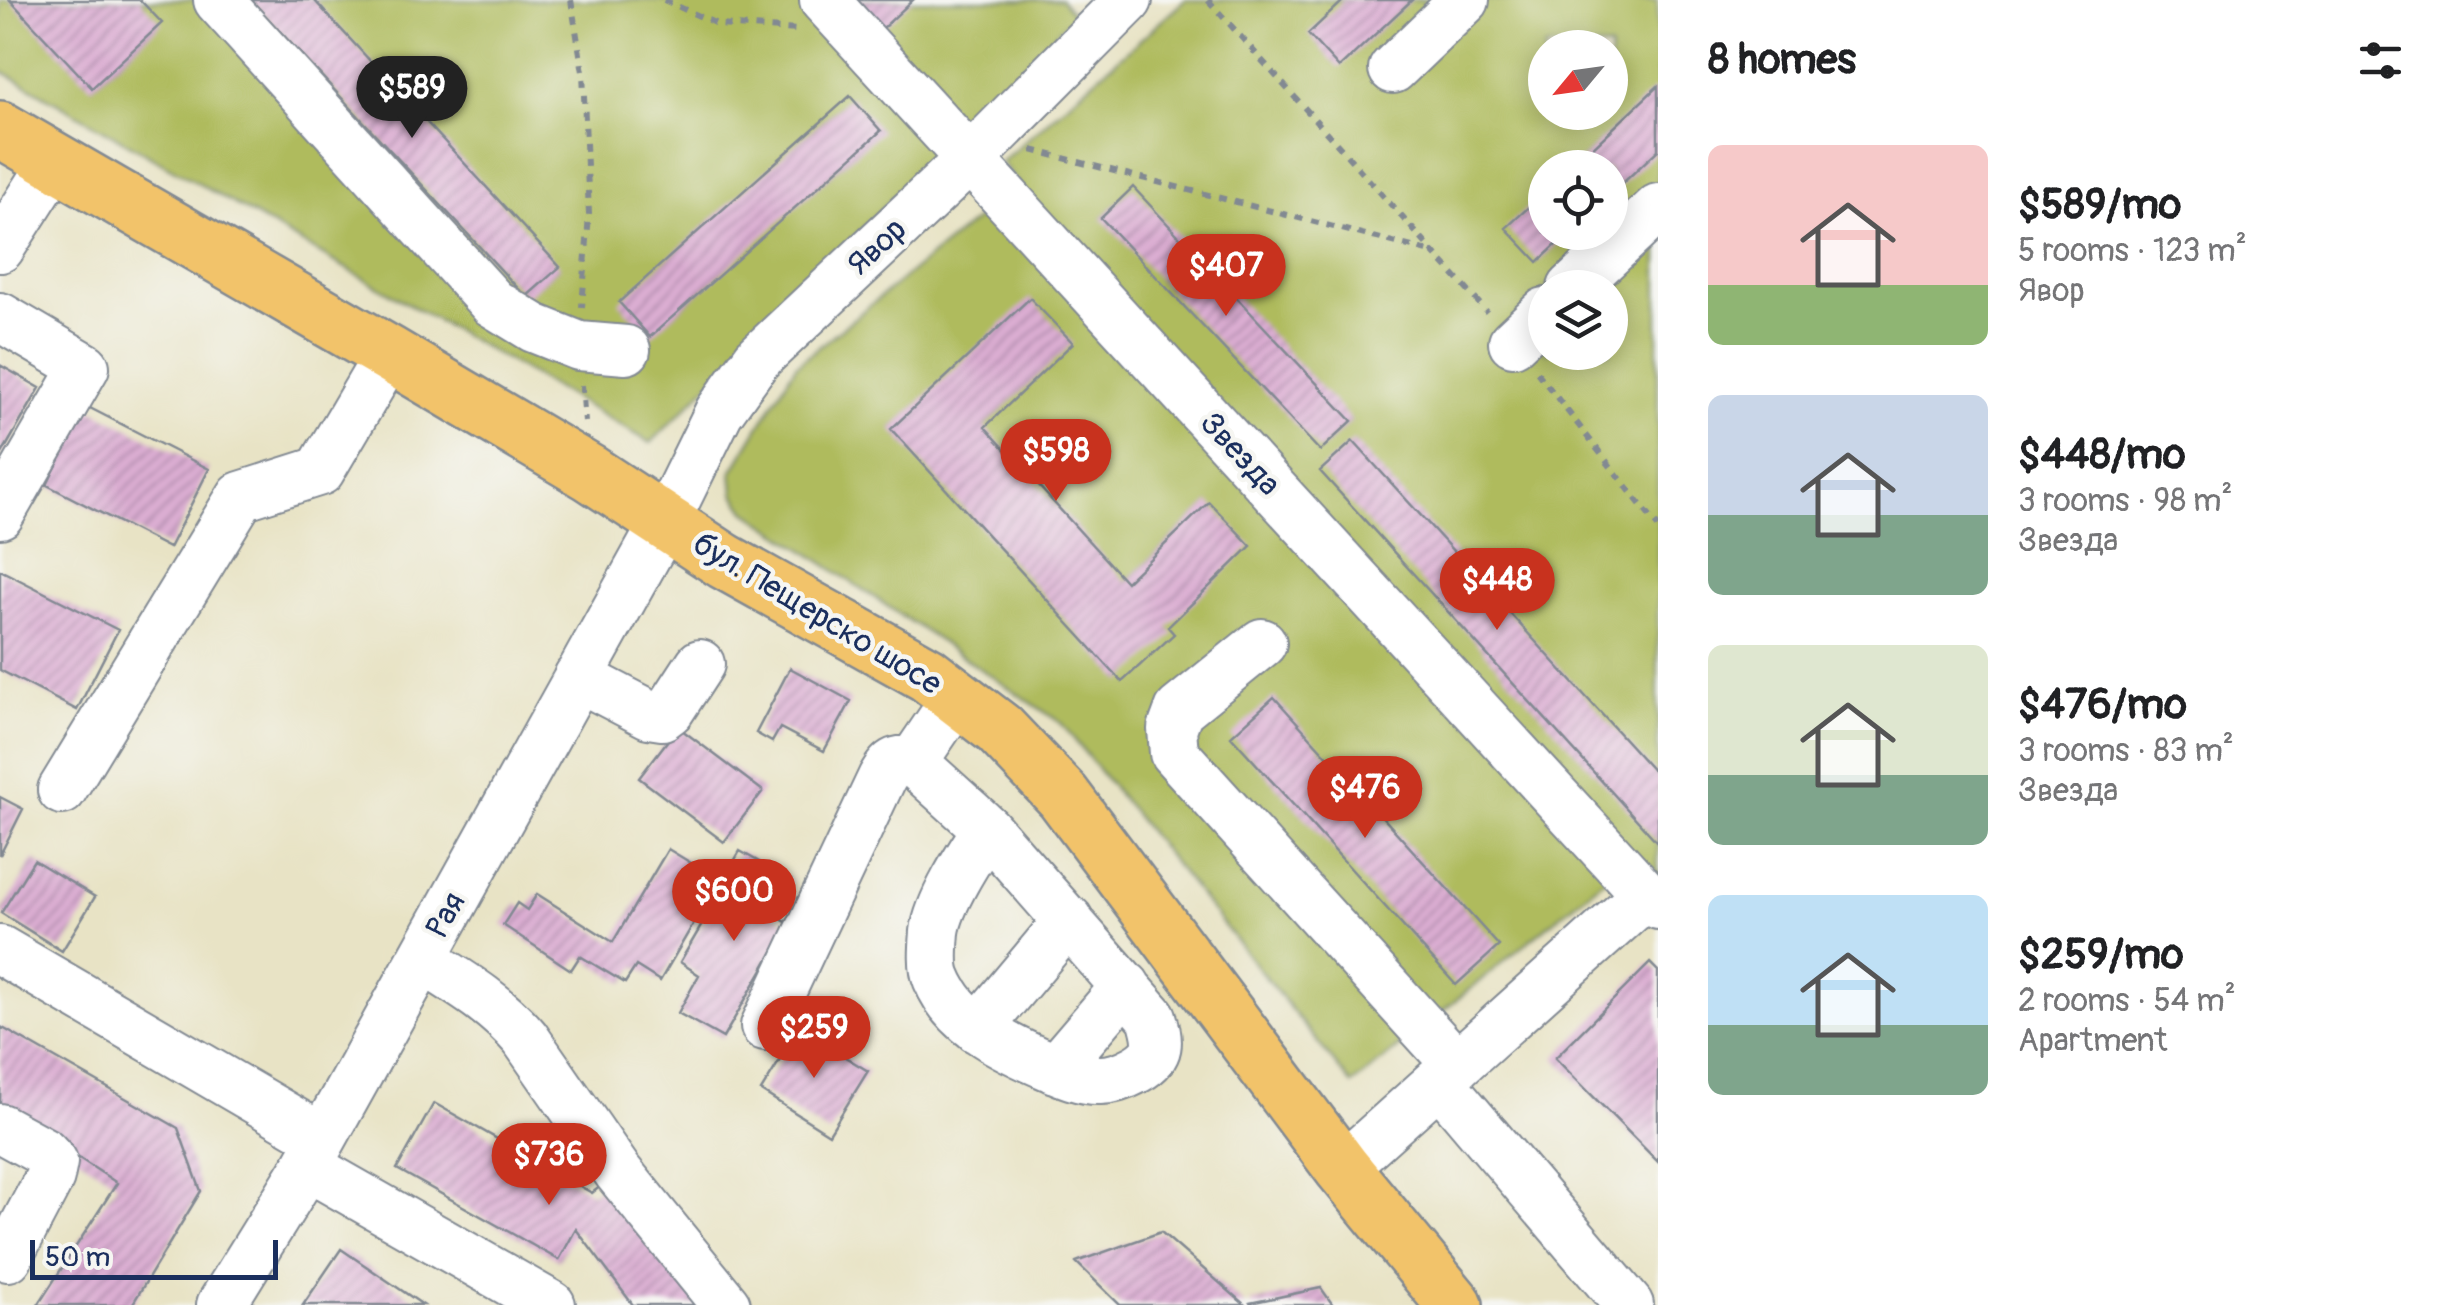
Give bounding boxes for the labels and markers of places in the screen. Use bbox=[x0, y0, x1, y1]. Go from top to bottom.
pin: $589 bbox=[353, 56, 471, 141]
pin: $407 bbox=[1167, 234, 1285, 319]
pin: $598 bbox=[997, 419, 1115, 504]
pin: $448 bbox=[1438, 548, 1556, 633]
pin: $476 bbox=[1306, 756, 1424, 841]
pin: $600 bbox=[675, 859, 793, 944]
pin: $259 bbox=[755, 996, 873, 1081]
pin: $736 bbox=[490, 1123, 608, 1208]

